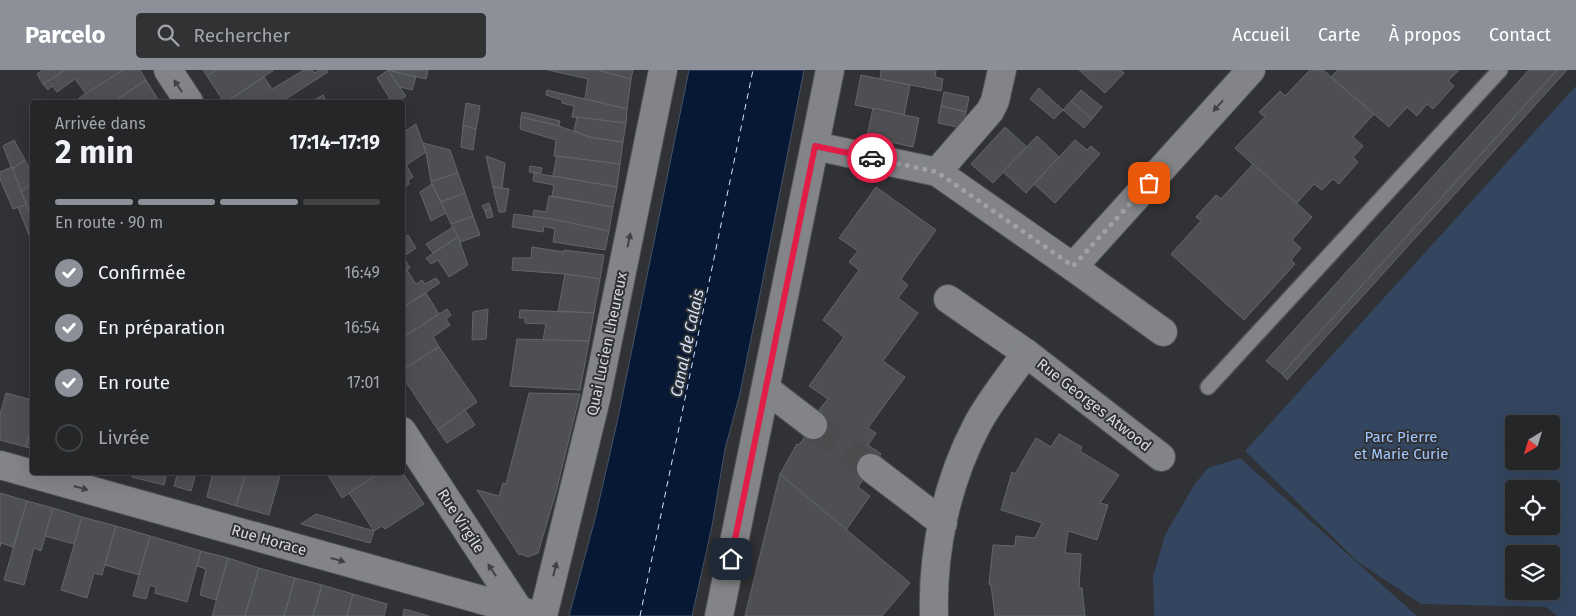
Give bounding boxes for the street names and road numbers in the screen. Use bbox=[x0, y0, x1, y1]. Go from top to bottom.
street label: Quai Lucien Lheureux bbox=[583, 270, 631, 417]
street label: Rue Georges Atwood bbox=[1033, 355, 1155, 455]
street label: Rue Virgile bbox=[434, 486, 488, 556]
street label: Rue Horace bbox=[229, 521, 309, 559]

